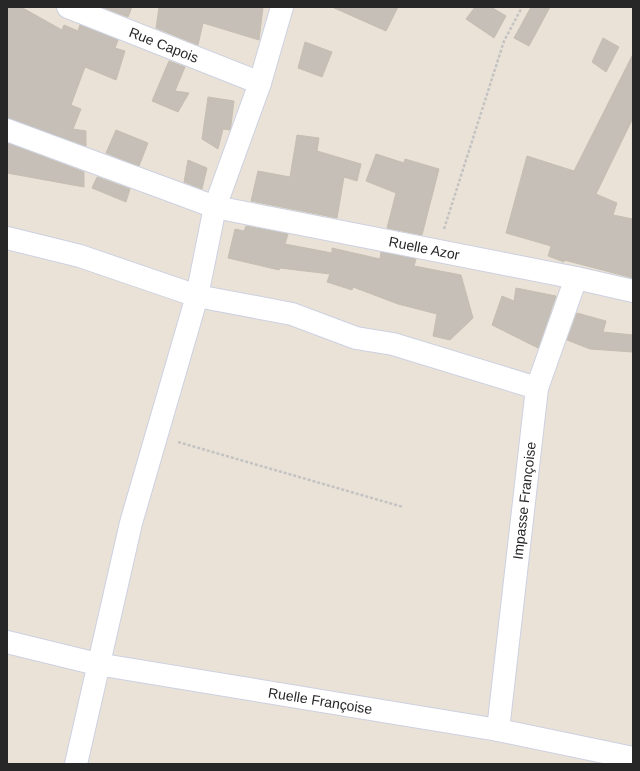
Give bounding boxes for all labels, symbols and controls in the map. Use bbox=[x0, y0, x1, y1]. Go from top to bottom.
street label: Rue Capois bbox=[127, 24, 201, 66]
street label: Ruelle Azor bbox=[387, 233, 461, 263]
street label: Impasse Françoise bbox=[510, 441, 539, 560]
street label: Ruelle Françoise bbox=[267, 684, 374, 717]

